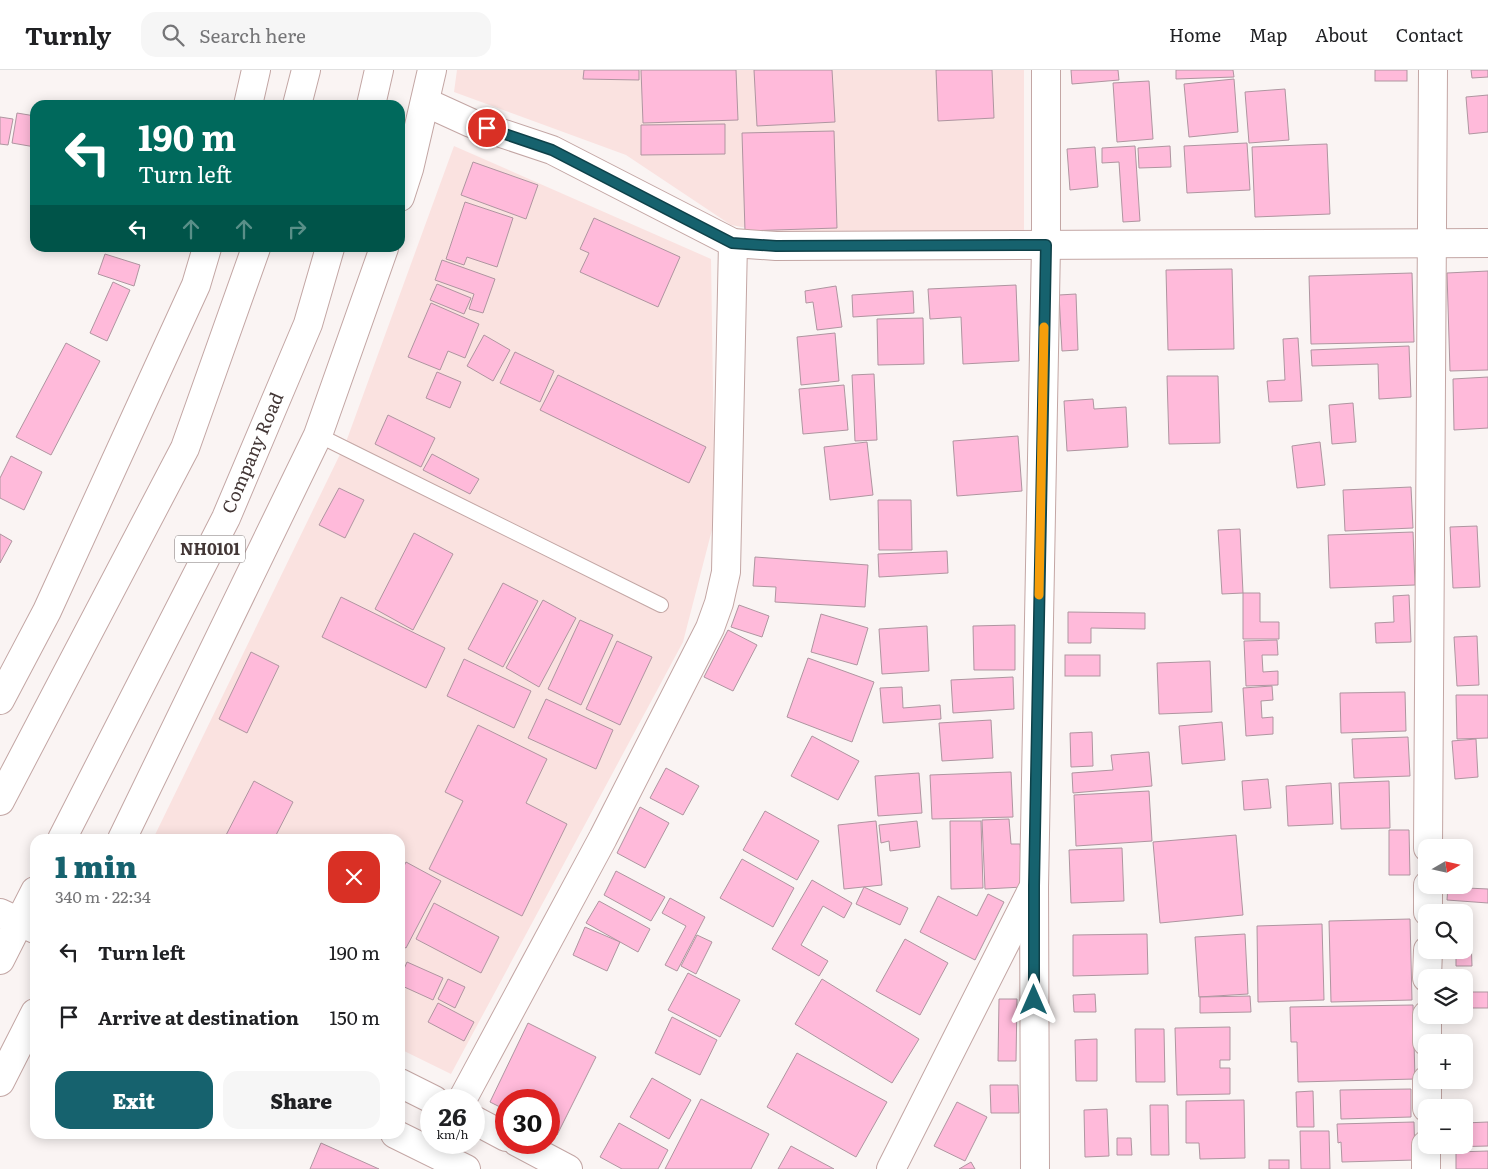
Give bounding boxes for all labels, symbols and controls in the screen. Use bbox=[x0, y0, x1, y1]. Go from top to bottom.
search box bbox=[141, 12, 491, 57]
text: Turnly bbox=[25, 17, 111, 52]
icon: search bbox=[159, 21, 187, 49]
text: Search here bbox=[199, 21, 306, 49]
text: Home bbox=[1169, 21, 1221, 48]
text: Map bbox=[1249, 21, 1287, 48]
text: About bbox=[1315, 21, 1368, 48]
text: Contact bbox=[1396, 21, 1463, 48]
pin bbox=[466, 107, 508, 149]
text: 190 m bbox=[138, 110, 236, 162]
icon: arrive bbox=[473, 114, 501, 142]
icon: left bbox=[55, 120, 120, 185]
text: Turn left bbox=[138, 157, 232, 190]
icon: left bbox=[124, 215, 152, 243]
icon: ahead bbox=[177, 215, 205, 243]
icon: ahead bbox=[230, 215, 258, 243]
icon: right bbox=[283, 215, 311, 243]
street label: Company Road bbox=[214, 388, 289, 517]
road number: NH0101 bbox=[175, 536, 245, 562]
north arrow bbox=[1418, 839, 1472, 894]
map controls bbox=[1418, 839, 1473, 1154]
text: 1 min bbox=[55, 843, 137, 887]
button: close bbox=[328, 851, 380, 903]
text: 340 m · 22:34 bbox=[55, 884, 151, 908]
button: search bbox=[1418, 904, 1473, 959]
icon: left bbox=[55, 938, 83, 966]
text: Turn left bbox=[98, 938, 185, 966]
text: 190 m bbox=[329, 938, 380, 966]
button: layers bbox=[1418, 969, 1473, 1024]
position arrow bbox=[1007, 973, 1059, 1025]
icon: arrive bbox=[55, 1003, 83, 1031]
text: Arrive at destination bbox=[98, 1003, 299, 1031]
text: 150 m bbox=[329, 1003, 380, 1031]
button: + bbox=[1418, 1034, 1473, 1089]
button: Exit bbox=[55, 1071, 213, 1129]
button: Share bbox=[223, 1071, 380, 1129]
speed limit sign: 30 bbox=[495, 1089, 560, 1154]
text: 26 bbox=[438, 1097, 467, 1134]
button: − bbox=[1418, 1099, 1473, 1154]
text: km/h bbox=[437, 1125, 468, 1143]

